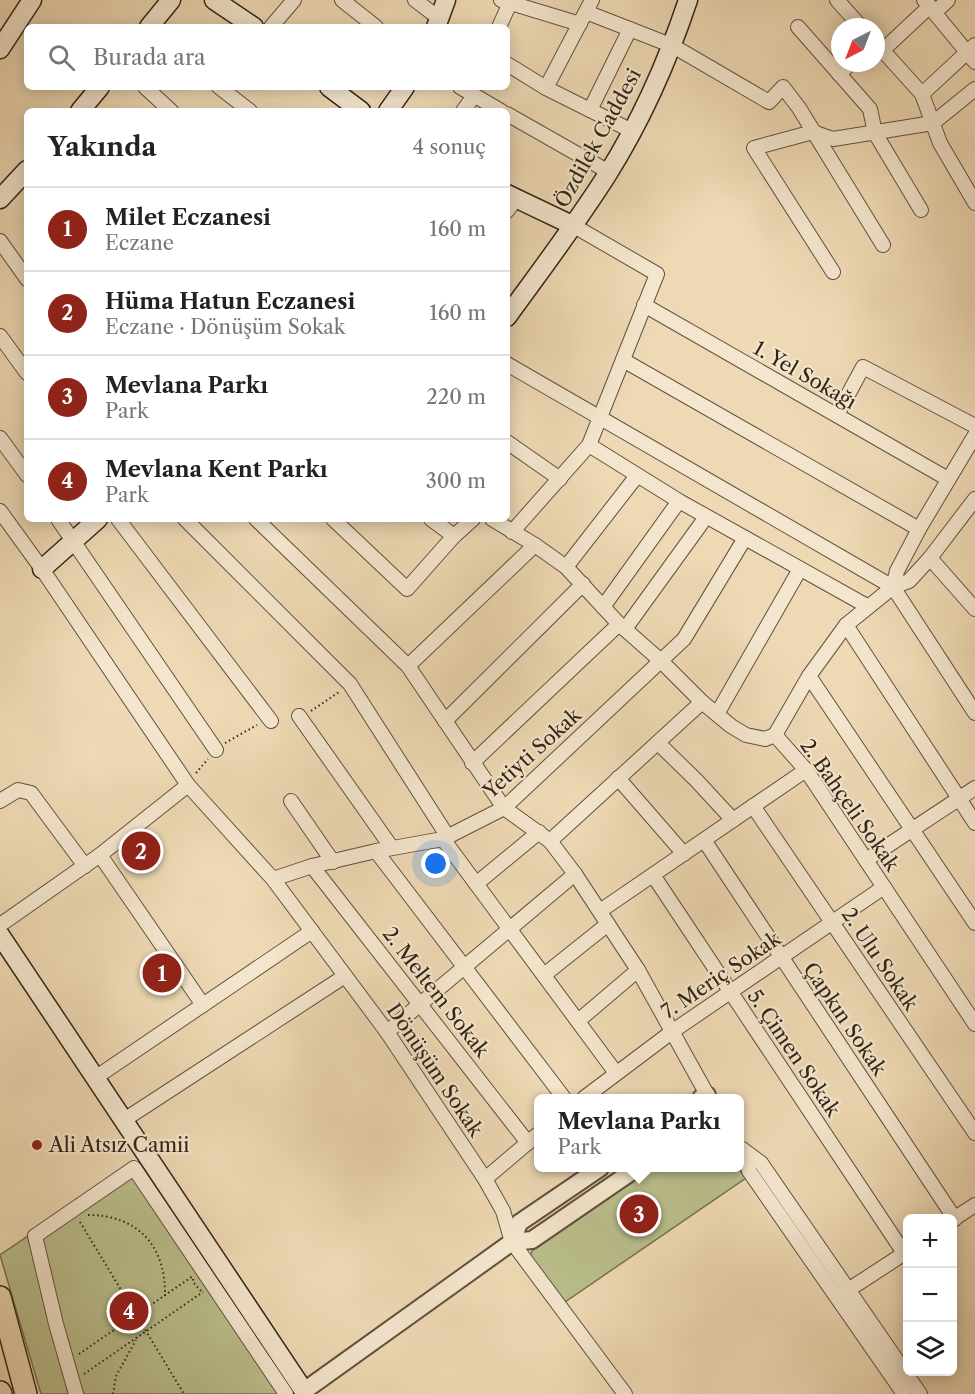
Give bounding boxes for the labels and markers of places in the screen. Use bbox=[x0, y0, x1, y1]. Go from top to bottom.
pin: 2 bbox=[122, 828, 160, 874]
pin: 1 bbox=[142, 950, 182, 996]
place label: Ali Atsız Camii bbox=[48, 1133, 189, 1157]
marker: Ali Atsız Camii bbox=[30, 1138, 44, 1152]
pin: 3 bbox=[620, 1192, 658, 1236]
pin: 4 bbox=[110, 1288, 148, 1334]

